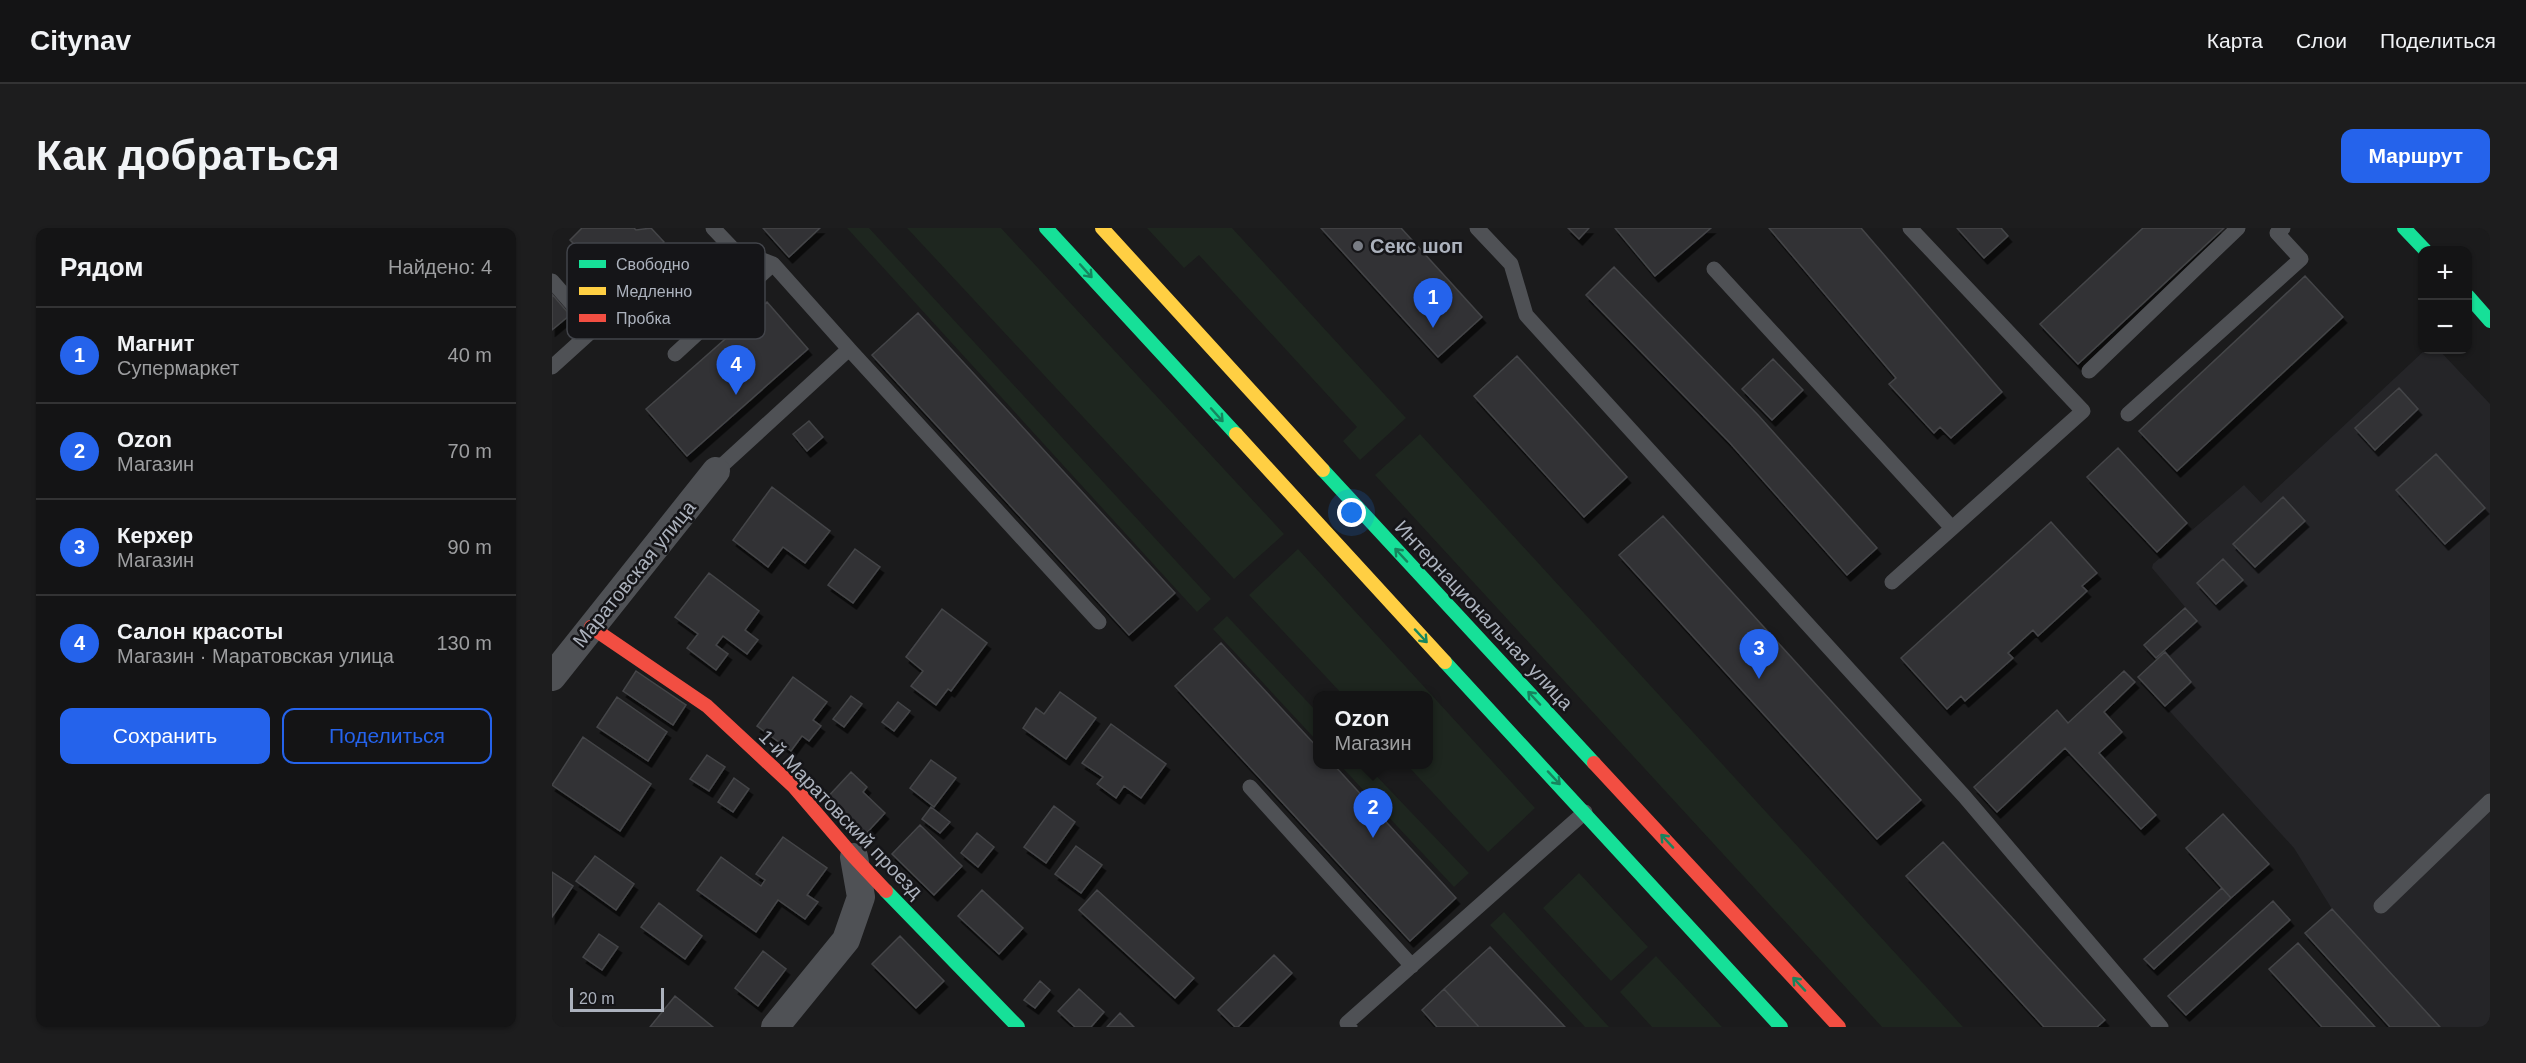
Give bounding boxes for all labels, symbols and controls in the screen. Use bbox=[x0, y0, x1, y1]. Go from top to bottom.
text: Citynav bbox=[30, 25, 131, 56]
text: Карта bbox=[2207, 29, 2263, 52]
text: Слои bbox=[2296, 29, 2347, 52]
text: Поделиться bbox=[2380, 29, 2496, 52]
button: Маршрут bbox=[2341, 129, 2490, 183]
text: Как добраться bbox=[36, 132, 340, 179]
place label: Секс шоп bbox=[1370, 235, 1463, 257]
marker: Секс шоп bbox=[1351, 239, 1365, 253]
legend bbox=[567, 243, 765, 339]
map controls bbox=[2418, 246, 2472, 354]
button: + bbox=[2418, 246, 2472, 300]
text: Рядом bbox=[60, 252, 143, 282]
text: Найдено: 4 bbox=[388, 256, 492, 278]
text: Свободно bbox=[616, 256, 690, 273]
one-way arrow bbox=[1079, 263, 1093, 278]
pin: 1 bbox=[1414, 279, 1452, 328]
text: Медленно bbox=[616, 283, 692, 300]
button: − bbox=[2418, 300, 2472, 354]
text: Пробка bbox=[616, 310, 671, 327]
text: Магнит bbox=[117, 331, 195, 356]
text: 1 bbox=[74, 344, 85, 366]
text: 40 m bbox=[448, 344, 492, 366]
pin: 4 bbox=[716, 346, 756, 395]
text: Супермаркет bbox=[117, 357, 239, 379]
one-way arrow bbox=[1210, 407, 1224, 422]
text: Ozon bbox=[117, 427, 172, 452]
text: 2 bbox=[74, 440, 85, 462]
text: 70 m bbox=[448, 440, 492, 462]
text: Магазин bbox=[117, 453, 194, 475]
street label: Маратовская улица bbox=[568, 496, 700, 652]
your location bbox=[1337, 498, 1366, 527]
street label: Интернациональная улица bbox=[1391, 516, 1578, 715]
text: Керхер bbox=[117, 523, 193, 548]
text: 3 bbox=[74, 536, 85, 558]
text: 90 m bbox=[448, 536, 492, 558]
one-way arrow bbox=[1395, 548, 1409, 563]
text: Магазин bbox=[117, 549, 194, 571]
text: Салон красоты bbox=[117, 619, 283, 644]
one-way arrow bbox=[1414, 628, 1428, 643]
pin: 3 bbox=[1740, 630, 1778, 679]
text: 4 bbox=[74, 632, 85, 654]
text: 130 m bbox=[436, 632, 492, 654]
text: Магазин · Маратовская улица bbox=[117, 645, 394, 667]
popup bbox=[1313, 691, 1433, 769]
one-way arrow bbox=[1527, 691, 1541, 706]
text: Ozon bbox=[1334, 706, 1389, 731]
button: Сохранить bbox=[60, 708, 270, 764]
button: Поделиться bbox=[282, 708, 492, 764]
street label: 1-й Маратовский проезд bbox=[755, 725, 927, 903]
text: Магазин bbox=[1334, 732, 1412, 754]
one-way arrow bbox=[1546, 771, 1561, 786]
pin: 2 bbox=[1354, 788, 1392, 838]
one-way arrow bbox=[1660, 834, 1674, 849]
one-way arrow bbox=[1792, 977, 1806, 992]
scale bar bbox=[570, 985, 664, 1012]
text: 20 m bbox=[579, 990, 615, 1007]

